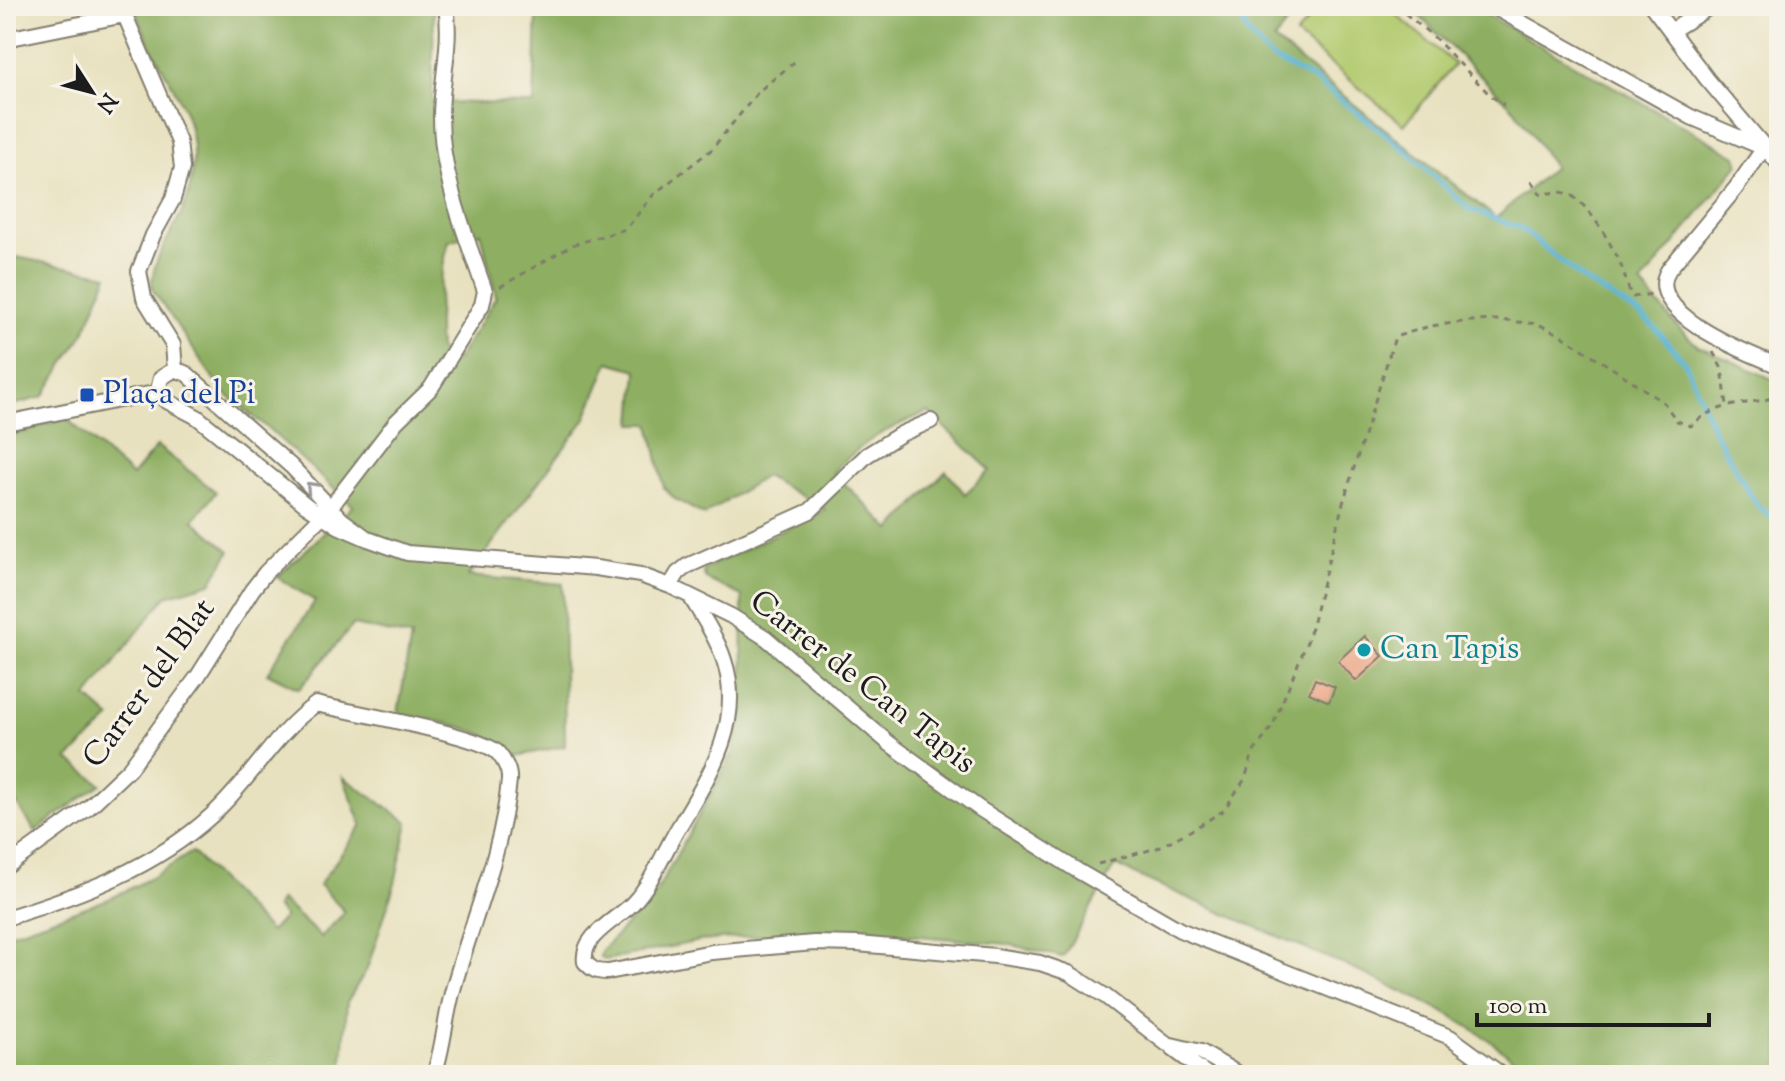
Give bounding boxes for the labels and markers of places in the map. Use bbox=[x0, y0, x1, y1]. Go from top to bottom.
place label: Plaça del Pi bbox=[103, 372, 255, 418]
marker: Plaça del Pi bbox=[78, 386, 96, 404]
place label: Can Tapis bbox=[1380, 627, 1519, 673]
marker: Can Tapis bbox=[1355, 641, 1373, 659]

